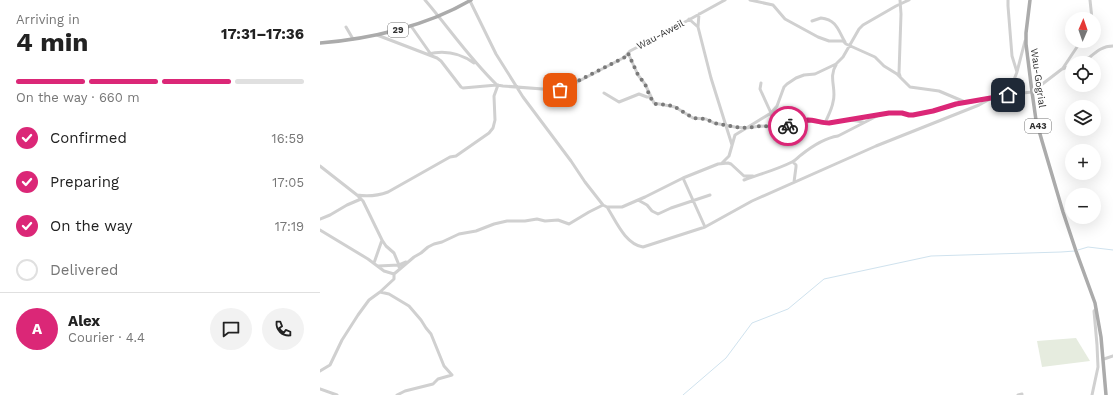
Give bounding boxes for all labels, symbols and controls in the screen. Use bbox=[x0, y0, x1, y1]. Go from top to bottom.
text: Arriving in bbox=[16, 12, 80, 27]
north arrow bbox=[1065, 12, 1101, 48]
map controls bbox=[1065, 12, 1101, 224]
street label: Wau-Aweil bbox=[635, 17, 686, 51]
road number: 29 bbox=[388, 23, 408, 37]
text: 17:31–17:36 bbox=[221, 25, 304, 43]
text: 4 min bbox=[16, 27, 88, 57]
street label: Wau-Gogrial bbox=[1029, 48, 1048, 109]
button: locate bbox=[1065, 56, 1101, 92]
pin bbox=[543, 73, 577, 107]
pin bbox=[991, 78, 1025, 112]
icon: bag bbox=[549, 79, 571, 101]
icon: home bbox=[997, 84, 1019, 106]
text: On the way · 660 m bbox=[16, 90, 140, 105]
button: layers bbox=[1065, 100, 1101, 136]
courier bbox=[768, 106, 808, 146]
icon: bike bbox=[777, 115, 799, 137]
road number: A43 bbox=[1025, 119, 1051, 133]
icon: check bbox=[16, 127, 38, 149]
text: Confirmed bbox=[50, 129, 127, 147]
text: 16:59 bbox=[272, 131, 304, 146]
button: + bbox=[1065, 144, 1101, 180]
icon: check bbox=[16, 171, 38, 193]
text: Preparing bbox=[50, 173, 119, 191]
text: 17:05 bbox=[272, 175, 304, 190]
button: − bbox=[1065, 188, 1101, 224]
icon: check bbox=[16, 215, 38, 237]
text: On the way bbox=[50, 217, 132, 235]
text: 17:19 bbox=[275, 219, 304, 234]
text: Delivered bbox=[50, 261, 118, 279]
button: chat bbox=[210, 308, 252, 350]
button: phone bbox=[262, 308, 304, 350]
text: Alex bbox=[68, 312, 100, 330]
text: A bbox=[32, 320, 42, 338]
text: Courier · 4.4 bbox=[68, 330, 145, 345]

